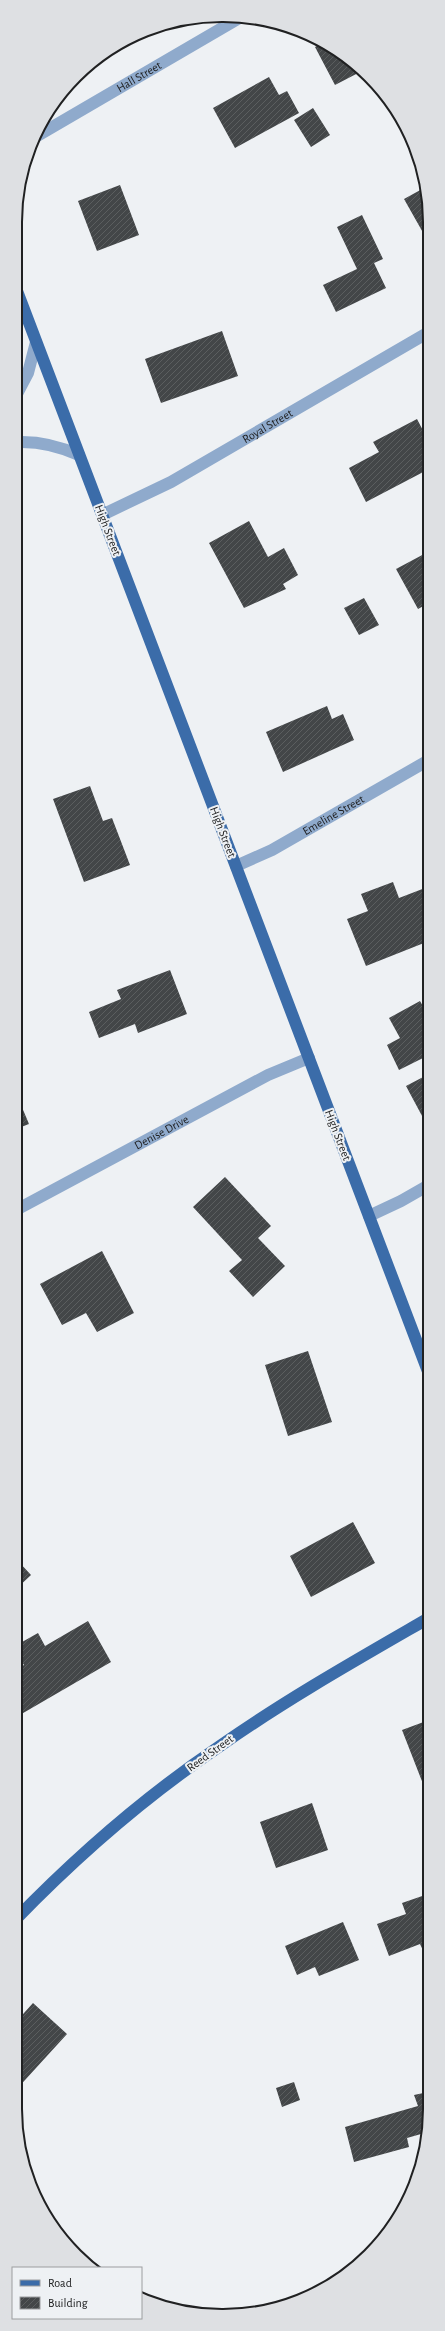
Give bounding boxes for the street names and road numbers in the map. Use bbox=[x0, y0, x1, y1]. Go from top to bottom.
street label: Hall Street bbox=[114, 59, 164, 94]
street label: Royal Street bbox=[240, 407, 295, 445]
street label: High Street bbox=[93, 503, 123, 557]
street label: Emeline Street bbox=[300, 793, 366, 837]
street label: High Street bbox=[208, 805, 238, 859]
street label: High Street bbox=[323, 1108, 353, 1162]
street label: Denise Drive bbox=[132, 1113, 190, 1151]
street label: Reed Street bbox=[185, 1732, 235, 1774]

